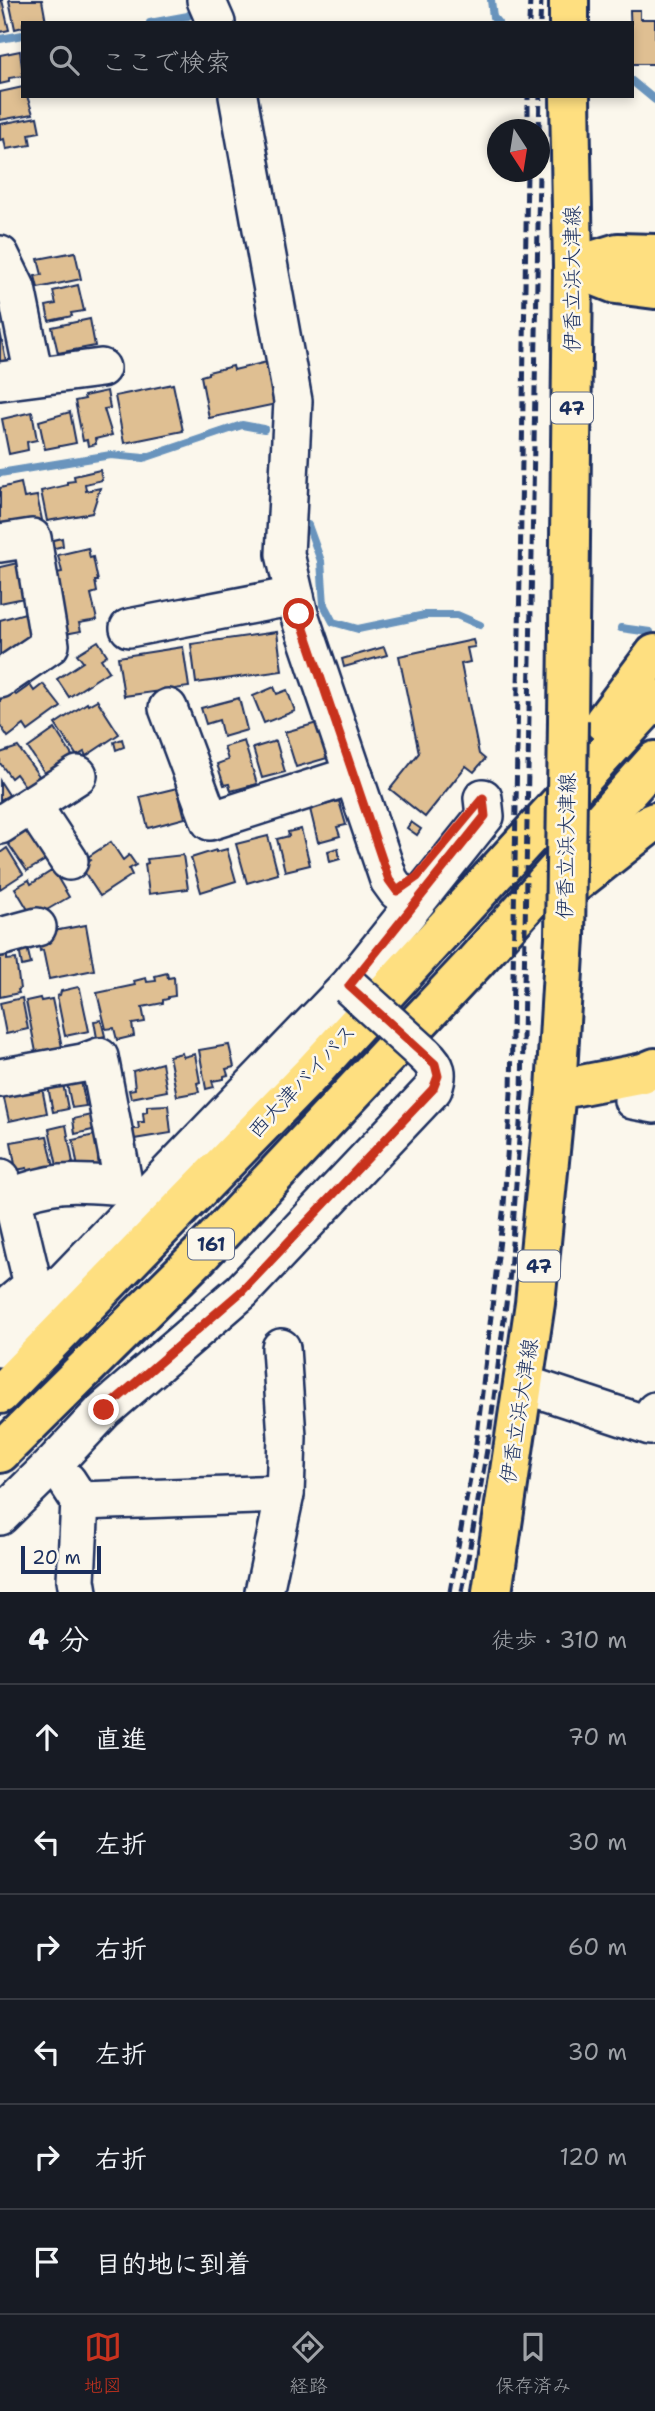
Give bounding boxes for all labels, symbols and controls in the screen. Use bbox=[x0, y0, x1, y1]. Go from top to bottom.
search box bbox=[21, 21, 634, 98]
icon: search bbox=[45, 41, 83, 79]
text: ここで検索 bbox=[101, 44, 231, 79]
north arrow bbox=[487, 119, 550, 182]
street label: 伊香立浜大津線 bbox=[558, 206, 586, 353]
road number: 47 bbox=[551, 392, 593, 424]
route start bbox=[283, 598, 314, 629]
street label: 伊香立浜大津線 bbox=[551, 772, 581, 920]
street label: 西大津バイパス bbox=[242, 1018, 362, 1144]
road number: 161 bbox=[188, 1228, 234, 1260]
road number: 47 bbox=[518, 1250, 560, 1282]
street label: 伊香立浜大津線 bbox=[494, 1336, 544, 1486]
route end bbox=[88, 1394, 119, 1425]
scale bar bbox=[21, 1543, 102, 1575]
text: 20 m bbox=[32, 1545, 81, 1570]
text: 4 分 bbox=[28, 1619, 89, 1660]
text: 徒歩 · 310 m bbox=[491, 1625, 627, 1655]
icon: ahead bbox=[28, 1718, 66, 1756]
text: 直進 bbox=[95, 1721, 147, 1756]
text: 70 m bbox=[568, 1722, 627, 1752]
icon: left bbox=[28, 1823, 66, 1861]
text: 左折 bbox=[95, 1826, 147, 1861]
text: 30 m bbox=[568, 1827, 627, 1857]
icon: right bbox=[28, 1928, 66, 1966]
text: 右折 bbox=[95, 1931, 147, 1966]
text: 60 m bbox=[568, 1932, 627, 1962]
icon: left bbox=[28, 2033, 66, 2071]
text: 左折 bbox=[95, 2036, 147, 2071]
text: 30 m bbox=[568, 2037, 627, 2067]
icon: right bbox=[28, 2138, 66, 2176]
text: 右折 bbox=[95, 2141, 147, 2176]
text: 120 m bbox=[559, 2142, 627, 2172]
icon: arrive bbox=[28, 2243, 66, 2281]
text: 目的地に到着 bbox=[95, 2246, 251, 2281]
tab: 地図 bbox=[84, 2328, 122, 2398]
tab: 経路 bbox=[289, 2328, 327, 2398]
tab: 保存済み bbox=[495, 2328, 571, 2398]

